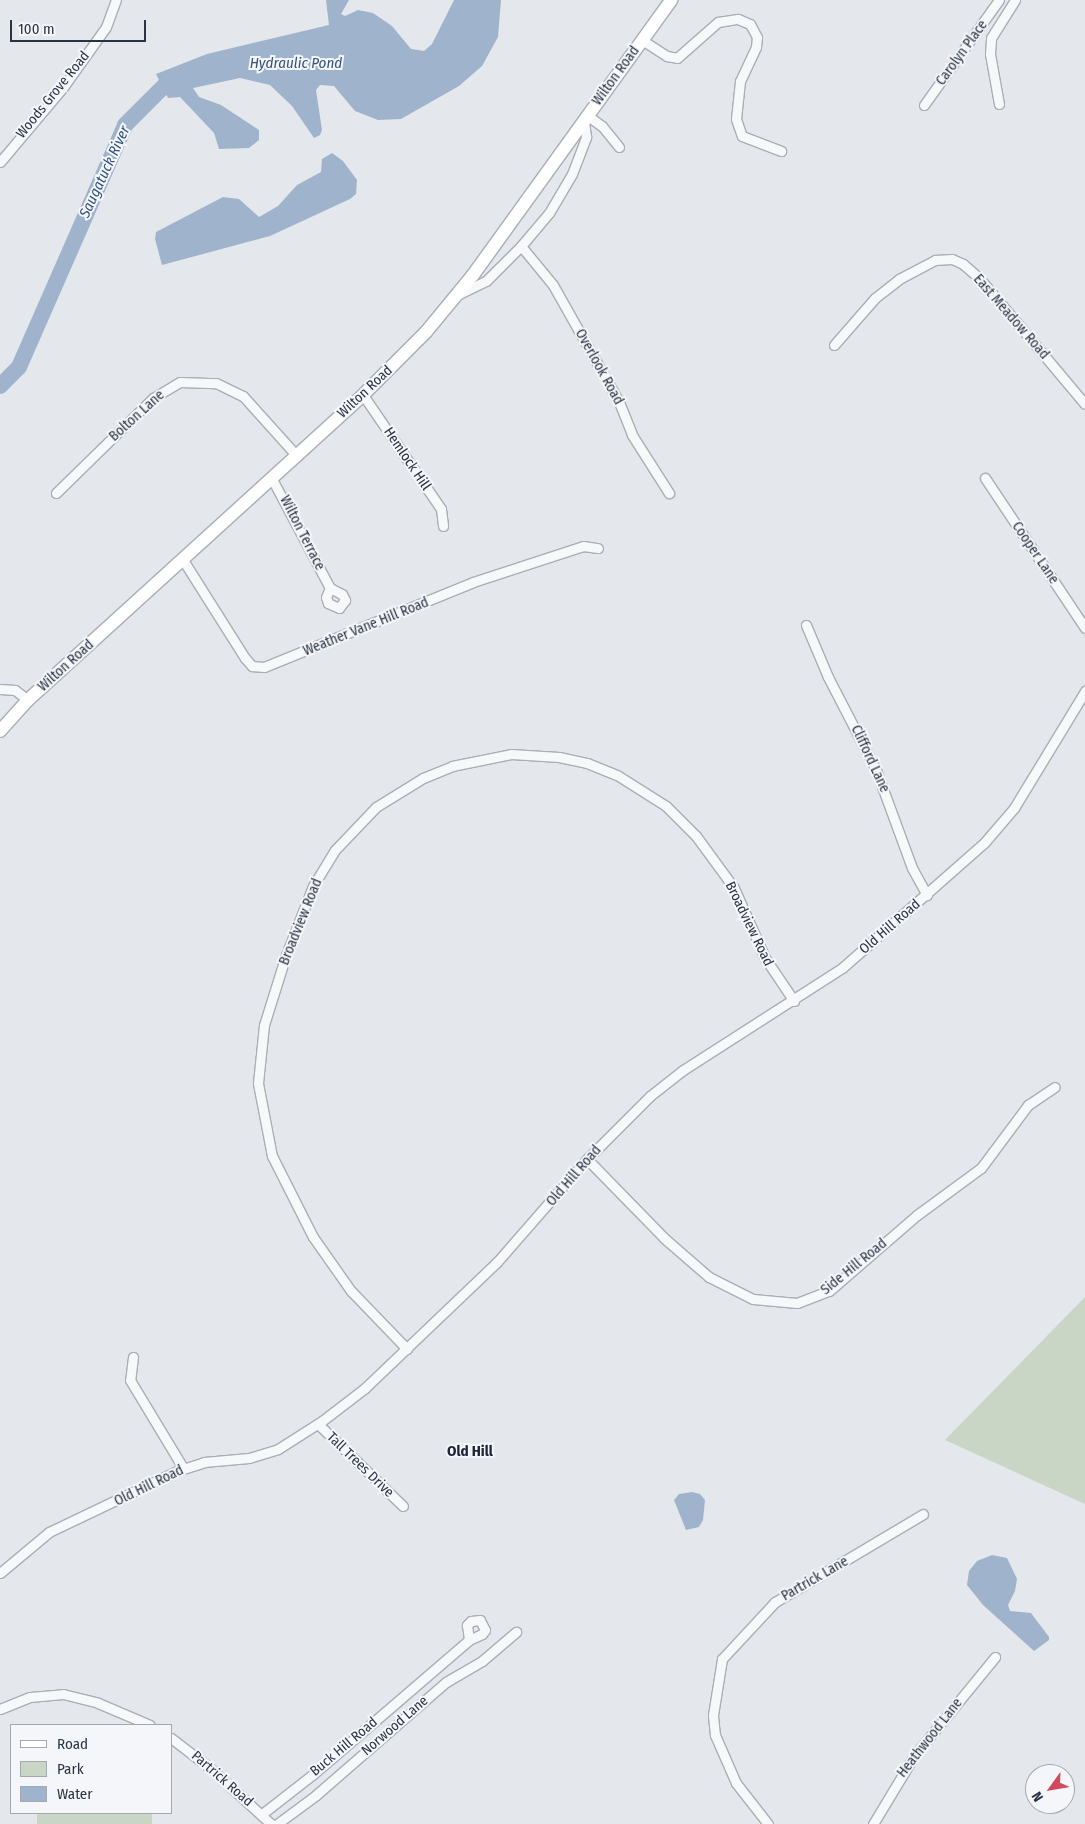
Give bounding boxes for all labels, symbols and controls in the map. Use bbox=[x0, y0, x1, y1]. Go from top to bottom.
scale bar bbox=[12, 10, 149, 42]
street label: Carolyn Place bbox=[933, 17, 991, 89]
text: 100 m bbox=[18, 20, 55, 38]
street label: Wilton Road bbox=[589, 43, 643, 109]
street label: Woods Grove Road bbox=[13, 48, 93, 142]
water label: Hydraulic Pond bbox=[250, 55, 342, 73]
water label: Saugatuck River bbox=[76, 123, 134, 221]
street label: East Meadow Road bbox=[970, 271, 1052, 363]
street label: Overlook Road bbox=[571, 326, 627, 408]
street label: Wilton Road bbox=[334, 362, 396, 422]
street label: Bolton Lane bbox=[106, 387, 168, 445]
street label: Hemlock Hill bbox=[380, 424, 434, 494]
street label: Wilton Terrace bbox=[276, 493, 328, 573]
street label: Cooper Lane bbox=[1008, 519, 1062, 587]
street label: Weather Vane Hill Road bbox=[301, 594, 431, 660]
street label: Wilton Road bbox=[35, 637, 97, 695]
street label: Clifford Lane bbox=[847, 723, 893, 795]
street label: Broadview Road bbox=[276, 876, 326, 968]
street label: Broadview Road bbox=[721, 879, 777, 969]
street label: Old Hill Road bbox=[856, 896, 924, 958]
street label: Old Hill Road bbox=[543, 1142, 605, 1210]
street label: Side Hill Road bbox=[818, 1235, 890, 1299]
street label: Tall Trees Drive bbox=[323, 1429, 397, 1501]
district label: Old Hill bbox=[447, 1443, 493, 1461]
street label: Old Hill Road bbox=[112, 1462, 186, 1510]
street label: Partrick Lane bbox=[779, 1553, 851, 1605]
street label: Norwood Lane bbox=[358, 1693, 432, 1759]
street label: Heathwood Lane bbox=[894, 1695, 966, 1781]
street label: Buck Hill Road bbox=[307, 1714, 381, 1780]
legend bbox=[10, 1724, 172, 1814]
text: Road bbox=[57, 1735, 88, 1753]
street label: Partrick Road bbox=[188, 1748, 256, 1810]
text: Park bbox=[57, 1760, 84, 1778]
north arrow bbox=[1025, 1764, 1075, 1814]
text: Water bbox=[57, 1785, 92, 1803]
text: N bbox=[1028, 1789, 1047, 1805]

